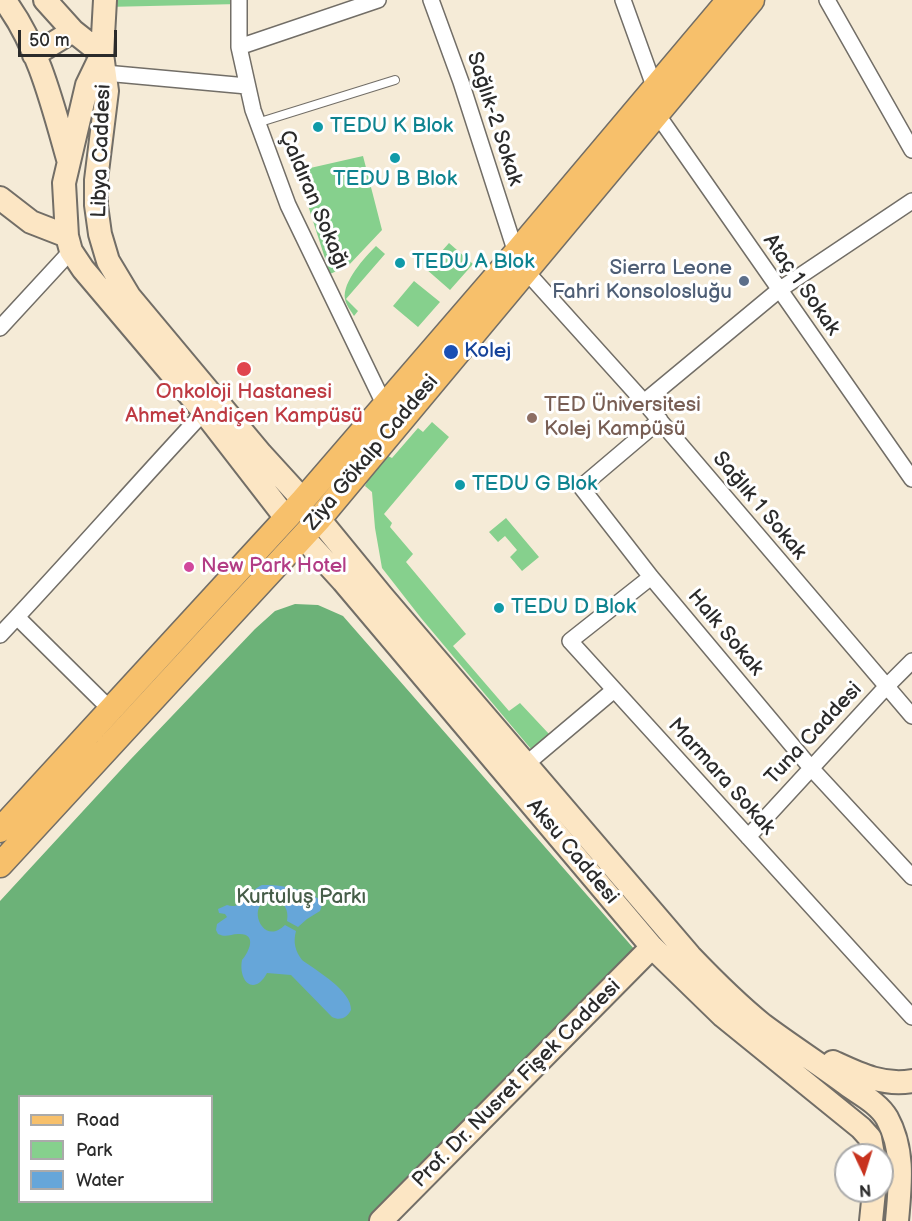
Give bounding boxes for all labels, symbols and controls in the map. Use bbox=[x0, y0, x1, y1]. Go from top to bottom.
scale bar bbox=[21, 18, 120, 56]
text: 50 m bbox=[29, 30, 70, 51]
street label: Sağlık-2 Sokak bbox=[461, 49, 527, 189]
street label: Libya Caddesi bbox=[87, 84, 117, 218]
place label: TEDU K Blok bbox=[330, 114, 453, 140]
marker: TEDU K Blok bbox=[311, 120, 325, 134]
street label: Çaldıran Sokağı bbox=[272, 127, 354, 273]
marker: TEDU B Blok bbox=[388, 151, 402, 165]
place label: TEDU B Blok bbox=[333, 167, 457, 193]
street label: Ataç 1 Sokak bbox=[757, 229, 845, 341]
place label: TEDU A Blok bbox=[412, 250, 534, 276]
marker: TEDU A Blok bbox=[393, 256, 407, 270]
place label: Sierra Leone Fahri Konsolosluğu bbox=[552, 256, 732, 306]
marker: Sierra Leone Fahri Konsolosluğu bbox=[737, 274, 751, 288]
place label: Kolej bbox=[464, 339, 511, 365]
marker: Kolej bbox=[442, 343, 460, 361]
marker: Onkoloji Hastanesi Ahmet Andiçen Kampüsü bbox=[235, 360, 253, 378]
street label: Ziya Gökalp Caddesi bbox=[300, 370, 444, 536]
place label: Onkoloji Hastanesi Ahmet Andiçen Kampüsü bbox=[125, 380, 363, 430]
place label: TED Üniversitesi Kolej Kampüsü bbox=[544, 393, 701, 443]
marker: TED Üniversitesi Kolej Kampüsü bbox=[525, 411, 539, 425]
street label: Sağlık 1 Sokak bbox=[707, 447, 811, 565]
place label: TEDU G Blok bbox=[472, 472, 597, 498]
marker: TEDU G Blok bbox=[453, 478, 467, 492]
place label: New Park Hotel bbox=[201, 554, 347, 580]
marker: New Park Hotel bbox=[182, 560, 196, 574]
street label: Halk Sokak bbox=[682, 585, 768, 681]
place label: TEDU D Blok bbox=[511, 595, 636, 621]
marker: TEDU D Blok bbox=[492, 601, 506, 615]
street label: Tuna Caddesi bbox=[760, 678, 868, 790]
street label: Marmara Sokak bbox=[662, 713, 780, 841]
street label: Aksu Caddesi bbox=[521, 794, 623, 910]
park label: Kurtuluş Parkı bbox=[236, 885, 366, 911]
street label: Prof. Dr. Nusret Fişek Caddesi bbox=[408, 975, 626, 1193]
legend bbox=[18, 1095, 213, 1203]
text: Road bbox=[76, 1110, 120, 1131]
text: Park bbox=[76, 1140, 112, 1161]
north arrow bbox=[834, 1143, 894, 1203]
text: Water bbox=[76, 1170, 124, 1191]
text: N bbox=[858, 1180, 872, 1199]

